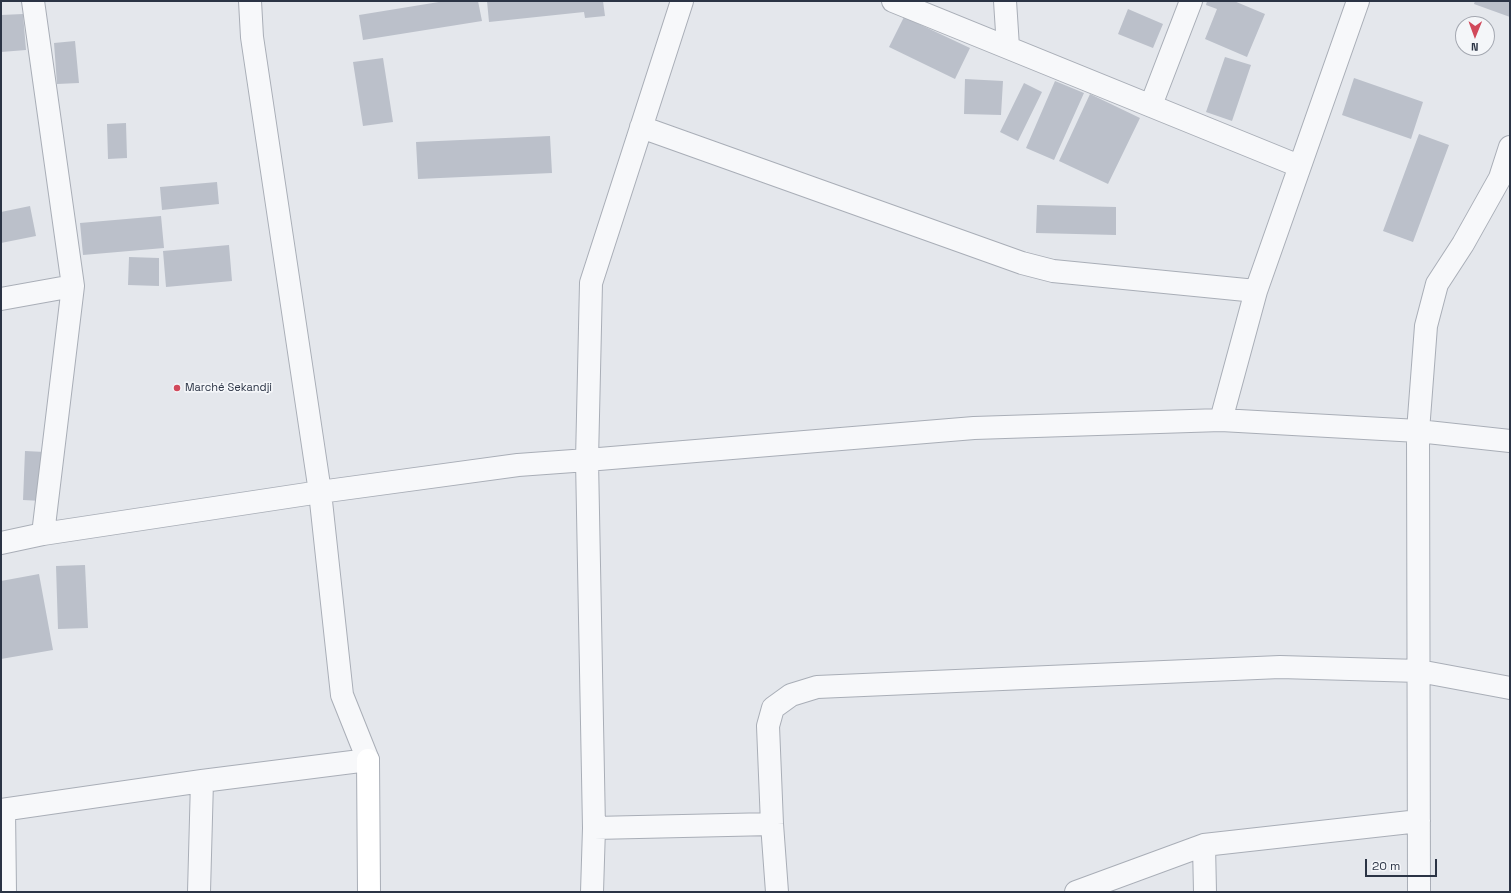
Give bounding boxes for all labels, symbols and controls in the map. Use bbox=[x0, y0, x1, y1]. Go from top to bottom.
north arrow bbox=[1455, 16, 1495, 56]
text: N bbox=[1471, 40, 1479, 54]
place label: Marché Sekandji bbox=[185, 381, 272, 395]
marker: Marché Sekandji bbox=[172, 383, 182, 393]
scale bar bbox=[1367, 851, 1439, 877]
text: 20 m bbox=[1372, 858, 1400, 874]

